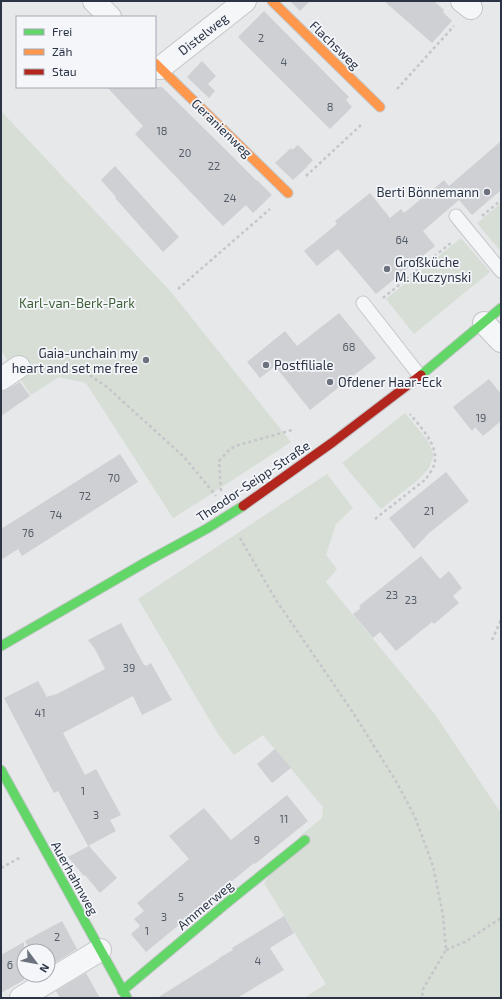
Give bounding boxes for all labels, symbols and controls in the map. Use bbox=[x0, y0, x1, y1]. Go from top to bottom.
street label: Distelweg bbox=[175, 10, 231, 58]
legend bbox=[16, 16, 156, 88]
street label: Flachsweg bbox=[307, 17, 363, 73]
text: Frei bbox=[52, 24, 72, 38]
house number: 2 bbox=[258, 31, 264, 44]
text: Zäh bbox=[52, 44, 72, 58]
house number: 4 bbox=[281, 55, 288, 68]
text: Stau bbox=[52, 64, 77, 78]
street label: Geranienweg bbox=[188, 95, 256, 161]
house number: 8 bbox=[327, 100, 333, 113]
house number: 18 bbox=[156, 124, 168, 137]
house number: 20 bbox=[179, 146, 191, 159]
house number: 22 bbox=[208, 159, 220, 172]
place label: Berti Bönnemann bbox=[377, 184, 479, 200]
marker: Berti Bönnemann bbox=[482, 187, 492, 197]
house number: 24 bbox=[224, 191, 237, 204]
house number: 64 bbox=[395, 233, 409, 246]
place label: Großküche M. Kuczynski bbox=[395, 254, 471, 285]
marker: Großküche M. Kuczynski bbox=[382, 264, 392, 274]
park label: Karl-van-Berk-Park bbox=[19, 295, 135, 311]
house number: 68 bbox=[343, 340, 355, 353]
place label: Gaia-unchain my heart and set me free bbox=[12, 345, 138, 376]
marker: Gaia-unchain my heart and set me free bbox=[141, 355, 151, 365]
place label: Postfiliale bbox=[274, 357, 333, 373]
marker: Postfiliale bbox=[261, 360, 271, 370]
place label: Ofdener Haar-Eck bbox=[338, 374, 442, 390]
marker: Ofdener Haar-Eck bbox=[325, 377, 335, 387]
house number: 19 bbox=[476, 411, 486, 424]
street label: Theodor-Seipp-Straße bbox=[193, 437, 313, 525]
house number: 70 bbox=[108, 471, 120, 484]
house number: 72 bbox=[79, 489, 91, 502]
house number: 21 bbox=[424, 504, 434, 517]
house number: 74 bbox=[50, 508, 62, 521]
house number: 76 bbox=[22, 526, 34, 539]
house number: 23 bbox=[386, 588, 398, 601]
house number: 23 bbox=[405, 593, 417, 606]
house number: 39 bbox=[123, 661, 135, 674]
house number: 41 bbox=[34, 706, 46, 719]
house number: 1 bbox=[81, 784, 85, 797]
house number: 3 bbox=[93, 808, 99, 821]
house number: 11 bbox=[280, 812, 288, 825]
house number: 9 bbox=[254, 833, 260, 846]
street label: Auerhahnweg bbox=[48, 838, 102, 918]
street label: Ammerweg bbox=[174, 877, 236, 933]
house number: 5 bbox=[178, 890, 184, 903]
house number: 3 bbox=[161, 910, 167, 923]
house number: 1 bbox=[145, 924, 149, 937]
house number: 2 bbox=[54, 930, 60, 943]
north arrow bbox=[16, 943, 56, 983]
house number: 4 bbox=[255, 954, 262, 967]
house number: 6 bbox=[7, 958, 13, 971]
text: N bbox=[37, 962, 53, 975]

